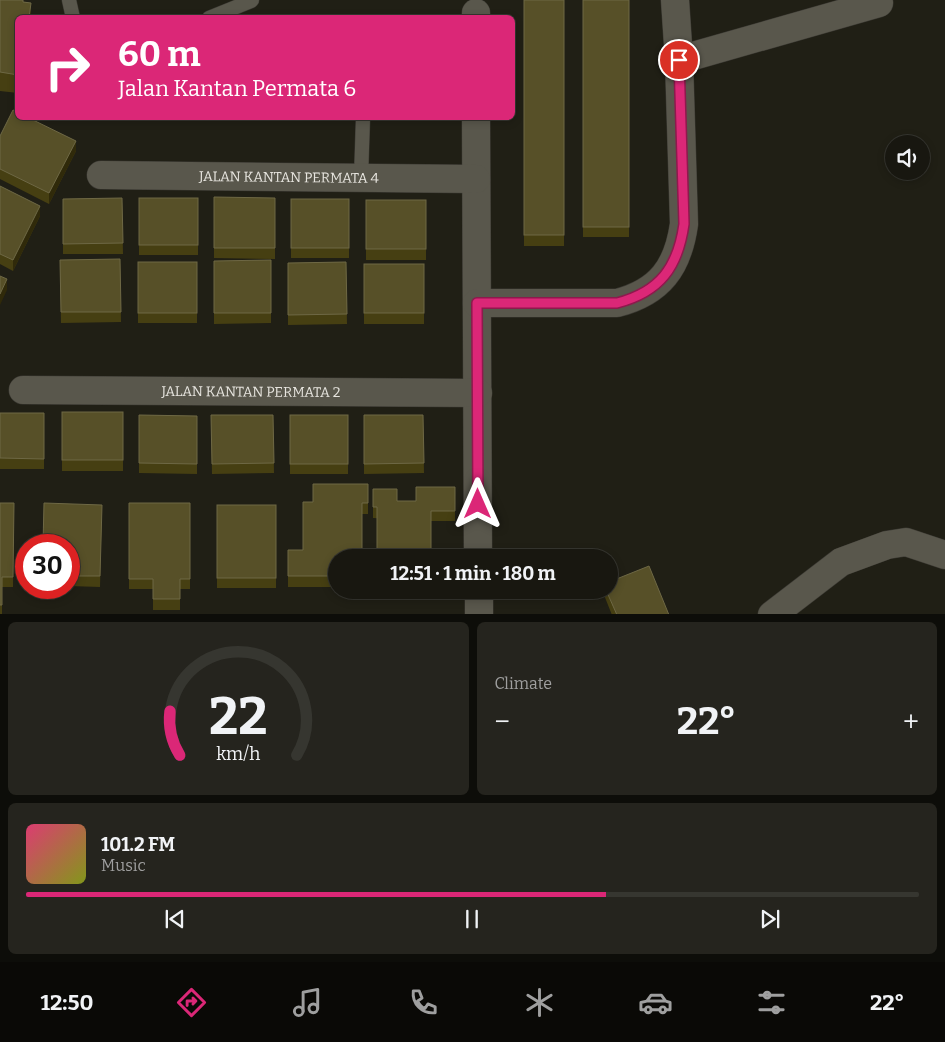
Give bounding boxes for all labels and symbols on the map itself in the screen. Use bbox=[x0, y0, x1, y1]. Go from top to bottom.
pin bbox=[658, 39, 700, 81]
street label: JALAN KANTAN PERMATA 4 bbox=[198, 168, 379, 187]
street label: JALAN KANTAN PERMATA 2 bbox=[160, 383, 341, 401]
position arrow bbox=[451, 477, 503, 529]
speed limit sign: 30 bbox=[15, 534, 80, 599]

